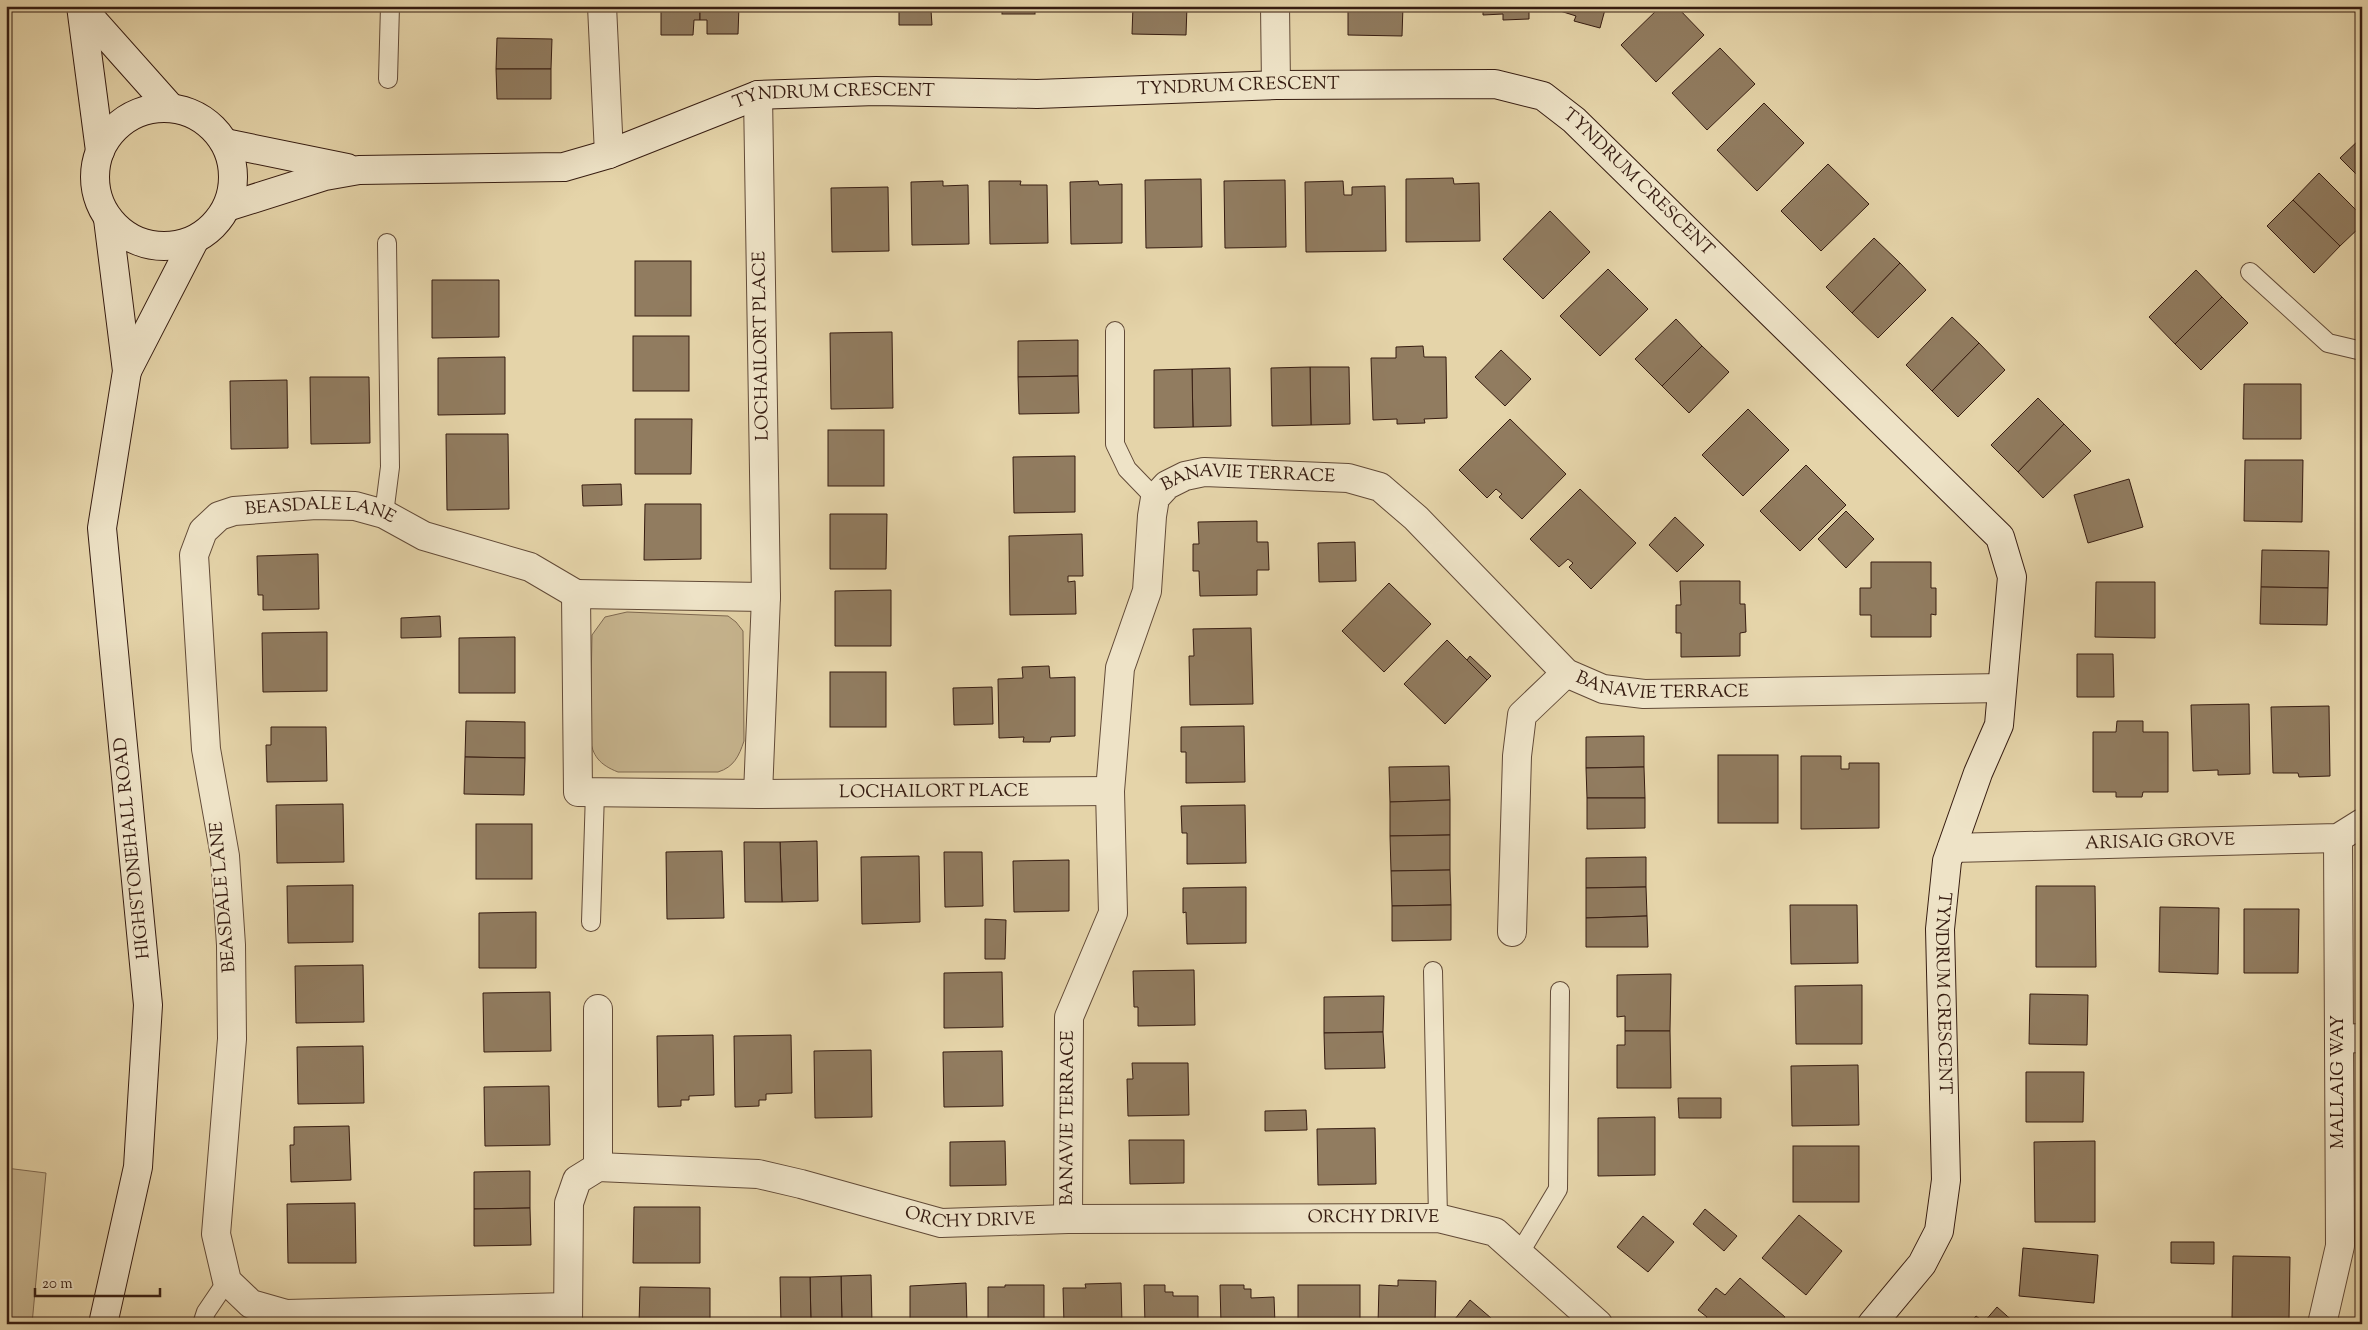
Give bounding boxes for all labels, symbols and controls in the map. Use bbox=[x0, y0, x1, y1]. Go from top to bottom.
street label: TYNDRUM CRESCENT bbox=[1137, 72, 1340, 103]
street label: TYNDRUM CRESCENT bbox=[729, 78, 935, 117]
street label: TYNDRUM CRESCENT bbox=[1557, 103, 1720, 263]
street label: LOCHAILORT PLACE bbox=[747, 251, 777, 441]
street label: BANAVIE TERRACE bbox=[1157, 459, 1336, 499]
street label: BEASDALE LANE bbox=[244, 492, 400, 531]
street label: BANAVIE TERRACE bbox=[1571, 665, 1749, 707]
street label: HIGHSTONEHALL ROAD bbox=[108, 736, 158, 960]
street label: LOCHAILORT PLACE bbox=[839, 779, 1029, 806]
street label: BEASDALE LANE bbox=[204, 820, 244, 974]
street label: ARISAIG GROVE bbox=[2084, 828, 2236, 858]
street label: TYNDRUM CRESCENT bbox=[1927, 891, 1957, 1095]
street label: MALLAIG WAY bbox=[2326, 1015, 2352, 1149]
street label: BANAVIE TERRACE bbox=[1055, 1030, 1082, 1206]
street label: ORCHY DRIVE bbox=[901, 1200, 1036, 1237]
street label: ORCHY DRIVE bbox=[1307, 1205, 1439, 1231]
scale bar bbox=[35, 1265, 160, 1297]
text: 20 m bbox=[42, 1274, 73, 1295]

